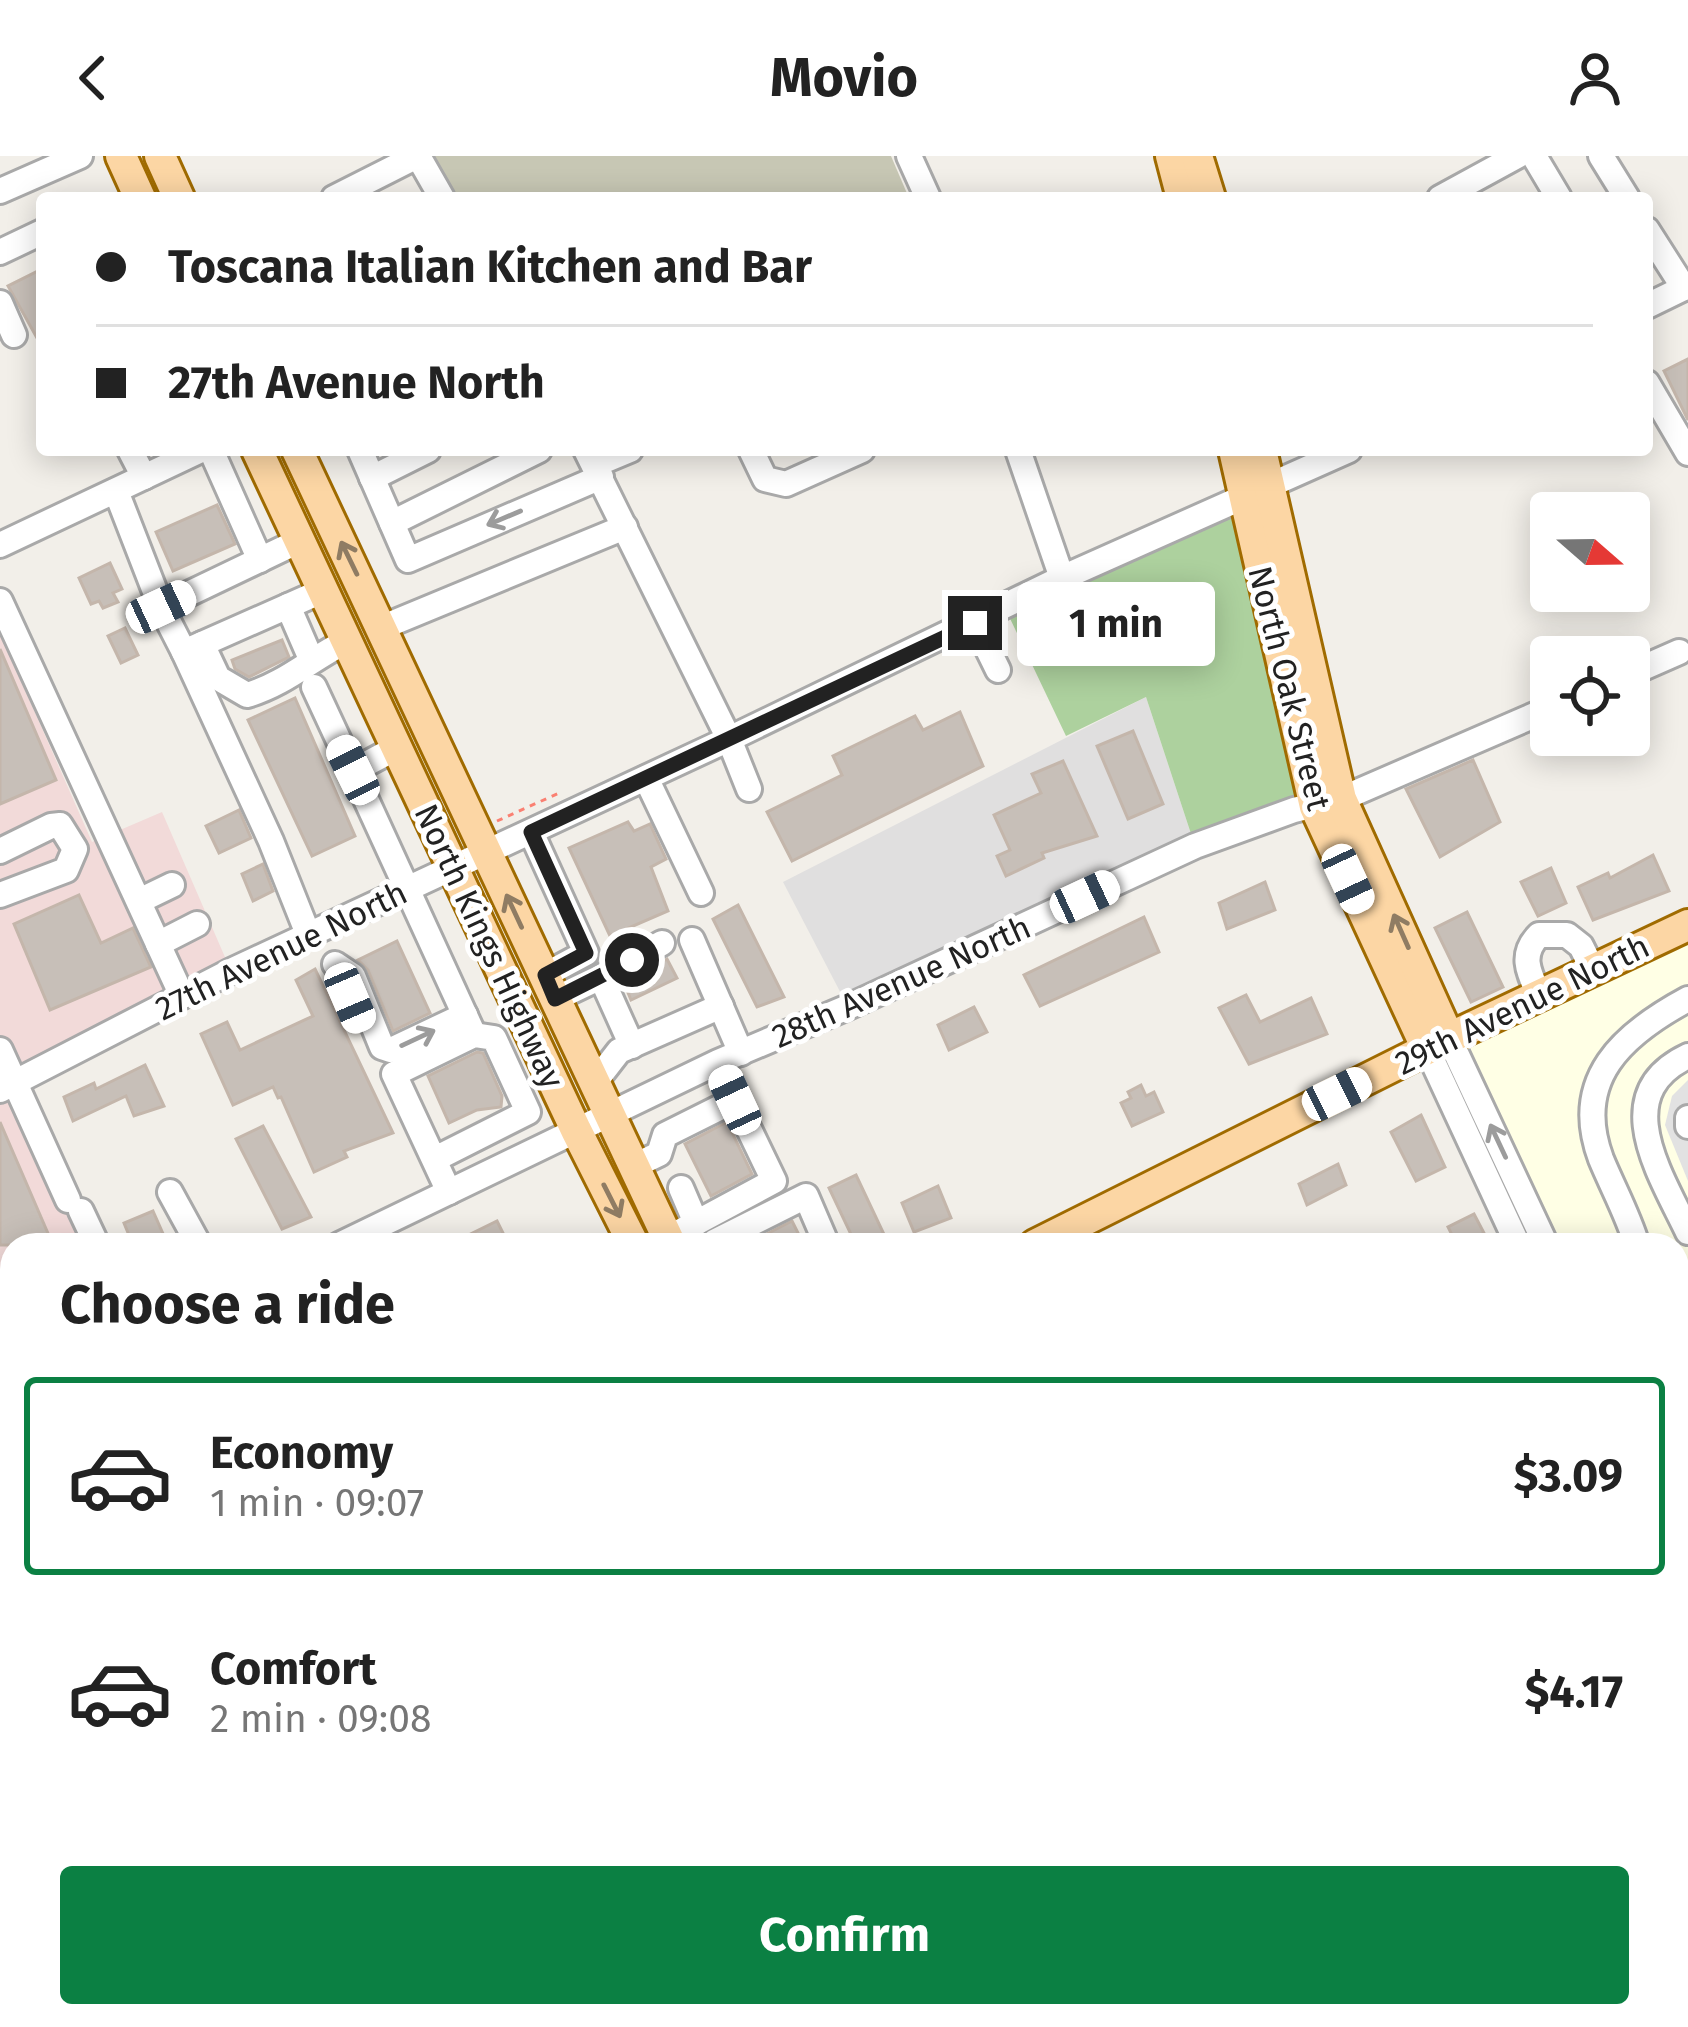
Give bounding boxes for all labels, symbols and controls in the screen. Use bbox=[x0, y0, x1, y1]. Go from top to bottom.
icon: back bbox=[60, 45, 126, 111]
icon: person bbox=[1562, 45, 1628, 111]
text: Movio bbox=[770, 46, 918, 110]
text: Toscana Italian Kitchen and Bar bbox=[168, 240, 812, 294]
text: 27th Avenue North bbox=[168, 356, 545, 410]
north arrow bbox=[1530, 492, 1650, 612]
map controls bbox=[1530, 492, 1650, 756]
one-way arrow bbox=[487, 509, 523, 531]
one-way arrow bbox=[337, 540, 359, 576]
street label: North Oak Street bbox=[1239, 562, 1339, 815]
car bbox=[121, 575, 201, 639]
callout: 1 min bbox=[1017, 581, 1215, 665]
route end bbox=[948, 596, 1002, 650]
text: 1 min bbox=[1069, 601, 1163, 647]
button: locate bbox=[1530, 636, 1650, 756]
car bbox=[321, 730, 385, 810]
street label: North Kings Highway bbox=[406, 798, 572, 1095]
car bbox=[1316, 839, 1380, 919]
car bbox=[1045, 865, 1125, 929]
street label: 27th Avenue North bbox=[149, 873, 414, 1029]
one-way arrow bbox=[502, 894, 524, 930]
street label: 28th Avenue North bbox=[766, 907, 1037, 1057]
one-way arrow bbox=[1389, 914, 1411, 950]
street label: 29th Avenue North bbox=[1389, 926, 1656, 1084]
route start bbox=[605, 933, 659, 987]
car bbox=[319, 958, 381, 1038]
one-way arrow bbox=[399, 1026, 435, 1048]
car bbox=[703, 1060, 767, 1140]
car bbox=[1297, 1062, 1377, 1126]
one-way arrow bbox=[1485, 1124, 1507, 1160]
one-way arrow bbox=[602, 1182, 624, 1218]
text: Choose a ride bbox=[60, 1273, 395, 1337]
icon: car bbox=[66, 1422, 174, 1530]
text: Economy bbox=[210, 1426, 393, 1480]
text: $3.09 bbox=[1514, 1449, 1623, 1503]
text: 1 min · 09:07 bbox=[210, 1480, 424, 1526]
icon: car bbox=[66, 1638, 174, 1746]
text: Comfort bbox=[210, 1642, 377, 1696]
text: $4.17 bbox=[1525, 1665, 1623, 1719]
text: 2 min · 09:08 bbox=[210, 1696, 431, 1742]
button: Confirm bbox=[60, 1866, 1629, 2004]

